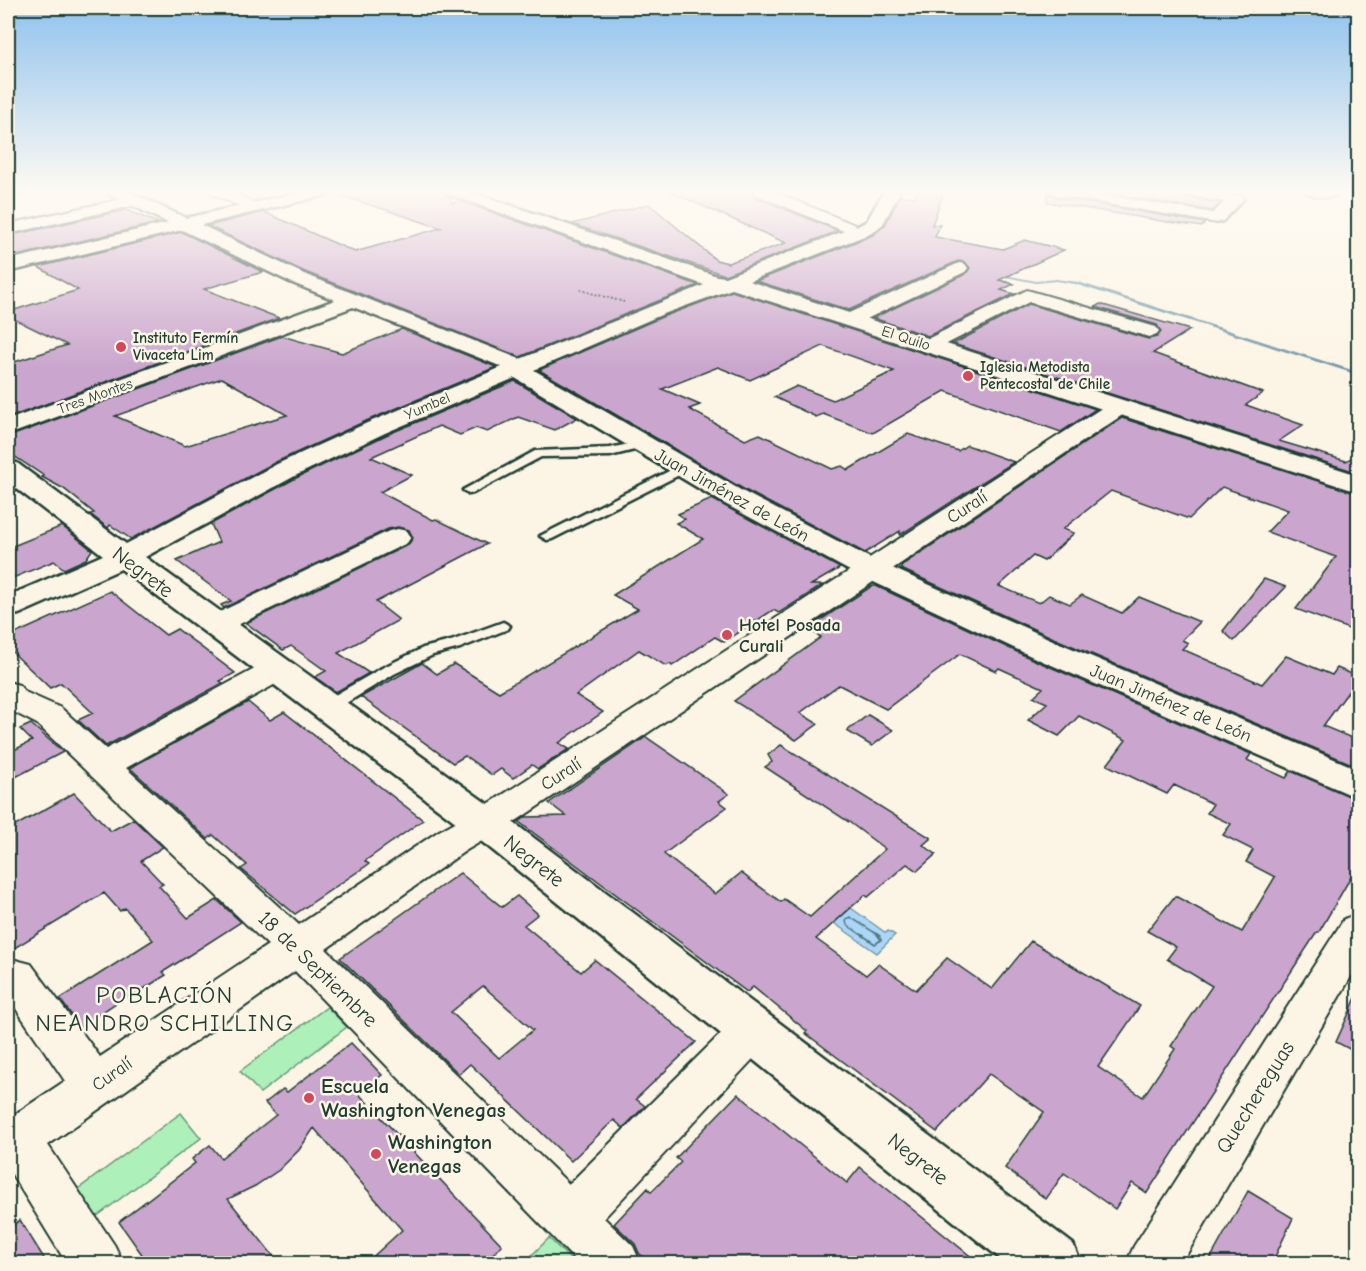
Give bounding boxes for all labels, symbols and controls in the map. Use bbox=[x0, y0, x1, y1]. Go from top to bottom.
street label: El Quilo bbox=[879, 322, 933, 354]
place label: Instituto Fermín Vivaceta Lim bbox=[133, 329, 238, 364]
marker: Instituto Fermín Vivaceta Lim bbox=[114, 340, 128, 354]
place label: Iglesia Metodista Pentecostal de Chile bbox=[980, 358, 1110, 393]
marker: Iglesia Metodista Pentecostal de Chile bbox=[961, 369, 975, 383]
street label: Tres Montes bbox=[55, 374, 135, 418]
street label: Yumbel bbox=[401, 388, 453, 424]
street label: Juan Jiménez de León bbox=[651, 444, 813, 547]
street label: Curalí bbox=[943, 486, 992, 528]
street label: Negrete bbox=[108, 541, 178, 603]
place label: Hotel Posada Curali bbox=[739, 615, 841, 657]
marker: Hotel Posada Curali bbox=[720, 628, 734, 642]
street label: Juan Jiménez de León bbox=[1087, 660, 1255, 747]
street label: Curalí bbox=[537, 753, 586, 795]
street label: Negrete bbox=[499, 830, 569, 892]
street label: 18 de Septiembre bbox=[253, 906, 383, 1032]
district label: POBLACIÓN NEANDRO SCHILLING bbox=[35, 981, 295, 1037]
street label: Quechereguas bbox=[1211, 1036, 1299, 1158]
street label: Curalí bbox=[88, 1053, 137, 1096]
place label: Escuela Washington Venegas bbox=[321, 1074, 506, 1122]
marker: Escuela Washington Venegas bbox=[302, 1091, 316, 1105]
street label: Negrete bbox=[883, 1128, 953, 1190]
place label: Washington Venegas bbox=[388, 1130, 492, 1178]
marker: Washington Venegas bbox=[369, 1147, 383, 1161]

